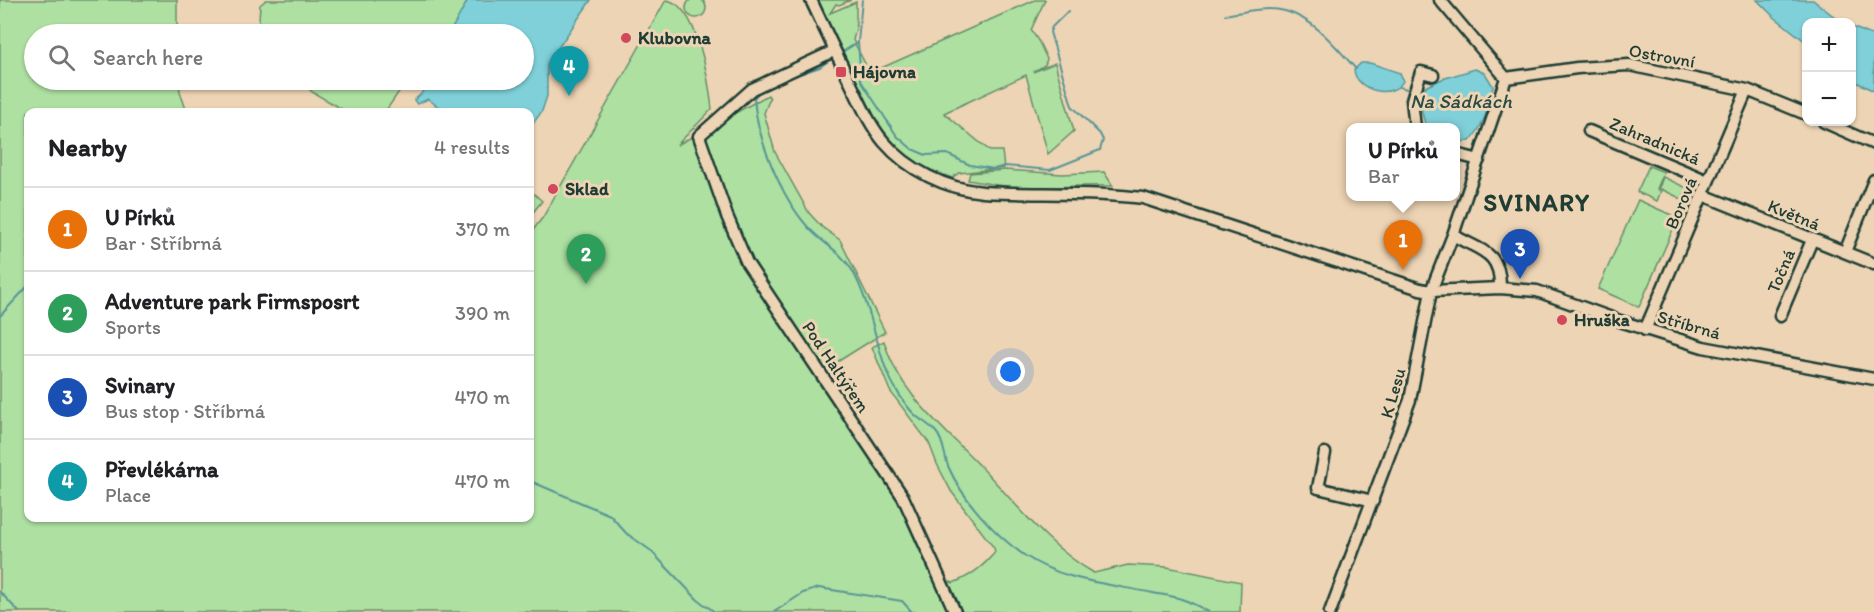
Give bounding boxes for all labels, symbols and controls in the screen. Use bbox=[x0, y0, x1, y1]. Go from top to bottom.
map controls bbox=[1802, 18, 1856, 126]
button: + bbox=[1802, 18, 1856, 72]
search box bbox=[24, 24, 534, 90]
place label: Klubovna bbox=[638, 27, 712, 49]
marker: Klubovna bbox=[619, 31, 633, 45]
street label: Ostrovní bbox=[1627, 39, 1697, 73]
icon: search bbox=[45, 41, 78, 74]
text: Search here bbox=[93, 44, 203, 71]
pin: 4 bbox=[550, 46, 588, 96]
place label: Hájovna bbox=[853, 61, 916, 83]
marker: Hájovna bbox=[834, 65, 848, 79]
button: − bbox=[1802, 72, 1856, 126]
water label: Na Sádkách bbox=[1410, 89, 1512, 113]
street label: Zahradnická bbox=[1606, 112, 1704, 170]
popup bbox=[1346, 123, 1460, 201]
text: Nearby bbox=[48, 131, 127, 163]
text: 4 results bbox=[434, 135, 510, 159]
text: U Pírků bbox=[1368, 137, 1438, 164]
text: Bar bbox=[1368, 164, 1399, 188]
street label: Borová bbox=[1660, 173, 1702, 233]
place label: Sklad bbox=[565, 178, 609, 200]
marker: Sklad bbox=[546, 182, 560, 196]
district label: SVINARY bbox=[1484, 188, 1590, 217]
street label: Květná bbox=[1765, 195, 1824, 236]
text: U Pírků bbox=[105, 204, 175, 231]
text: 1 bbox=[63, 217, 72, 241]
text: 370 m bbox=[456, 217, 510, 241]
pin: 1 bbox=[1384, 220, 1422, 270]
pin: 3 bbox=[1500, 230, 1540, 279]
text: Bar · Stříbrná bbox=[105, 231, 222, 255]
pin: 2 bbox=[566, 234, 606, 284]
street label: Točná bbox=[1762, 245, 1800, 296]
text: Adventure park Firmsposrt bbox=[105, 288, 360, 315]
text: 2 bbox=[62, 301, 73, 325]
text: 390 m bbox=[455, 301, 510, 325]
street label: Stříbrná bbox=[1655, 306, 1724, 345]
place label: Hruška bbox=[1574, 309, 1630, 331]
marker: Hruška bbox=[1555, 313, 1569, 327]
text: Sports bbox=[105, 315, 161, 339]
street label: Pod Haltýřem bbox=[797, 317, 875, 417]
your location bbox=[996, 357, 1025, 386]
street label: K Lesu bbox=[1375, 365, 1411, 421]
text: Svinary bbox=[105, 372, 175, 399]
text: 3 bbox=[62, 385, 73, 409]
text: 470 m bbox=[454, 385, 510, 409]
text: Bus stop · Stříbrná bbox=[105, 399, 265, 423]
text: Převlékárna bbox=[105, 456, 218, 483]
text: 4 bbox=[61, 469, 74, 493]
text: 470 m bbox=[454, 469, 510, 493]
text: Place bbox=[105, 483, 151, 507]

